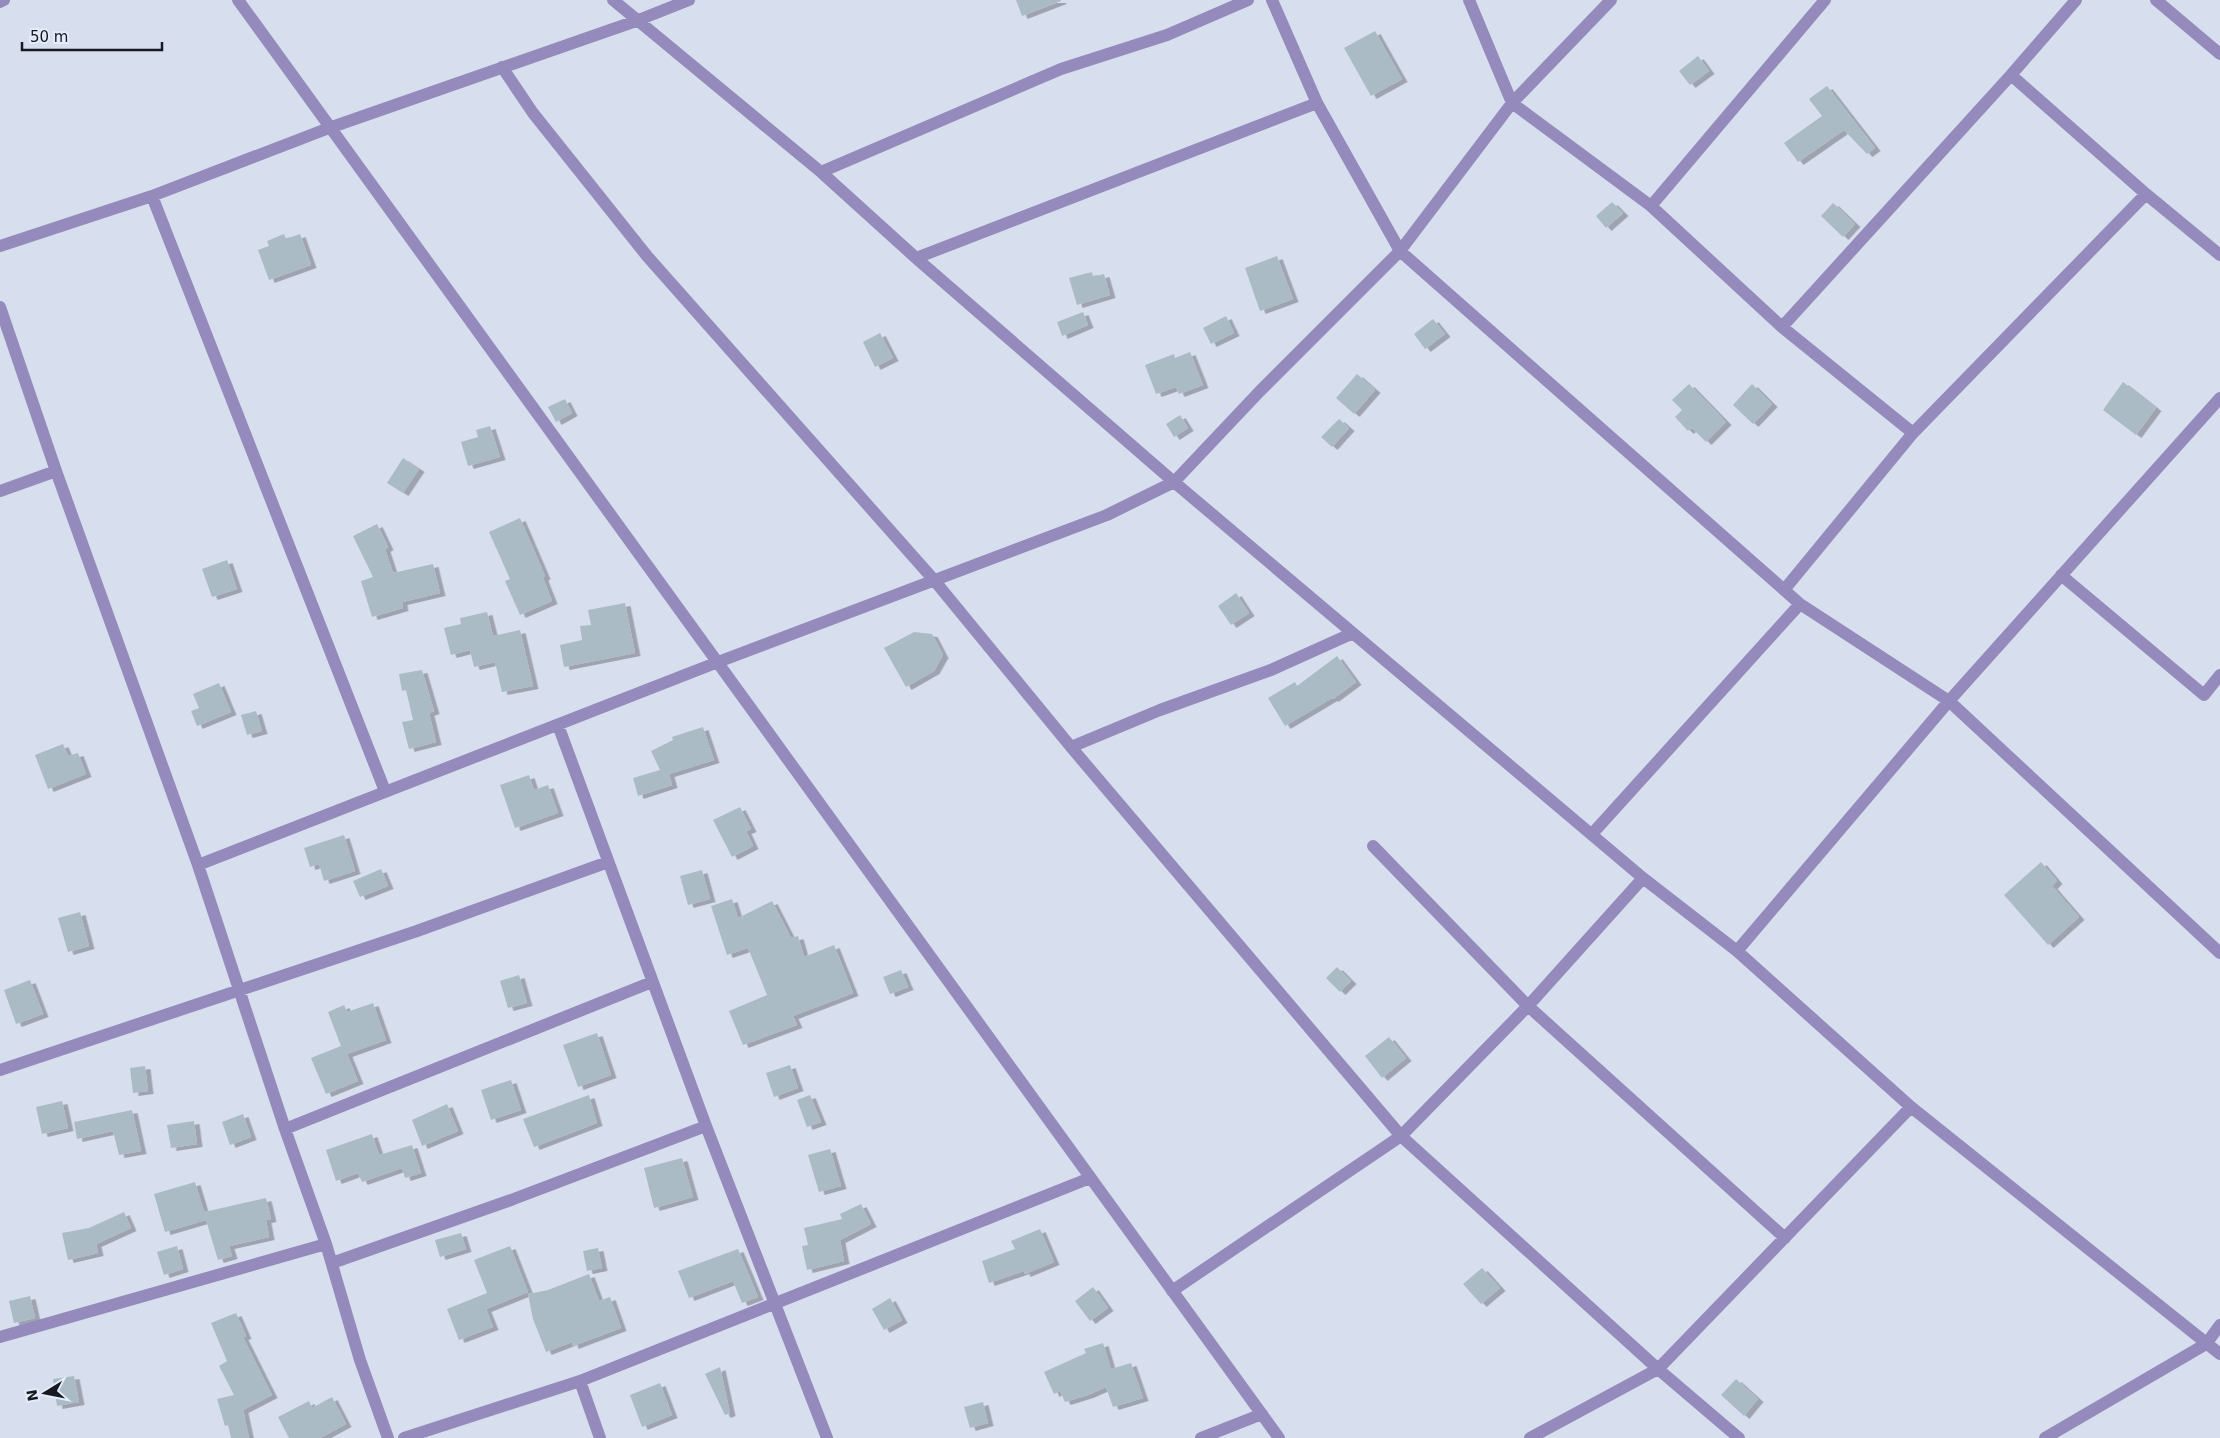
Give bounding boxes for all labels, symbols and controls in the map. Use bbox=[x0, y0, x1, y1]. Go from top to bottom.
scale bar bbox=[22, 20, 162, 52]
text: 50 m bbox=[30, 28, 68, 46]
north arrow bbox=[20, 1368, 70, 1418]
text: N bbox=[23, 1388, 41, 1402]

